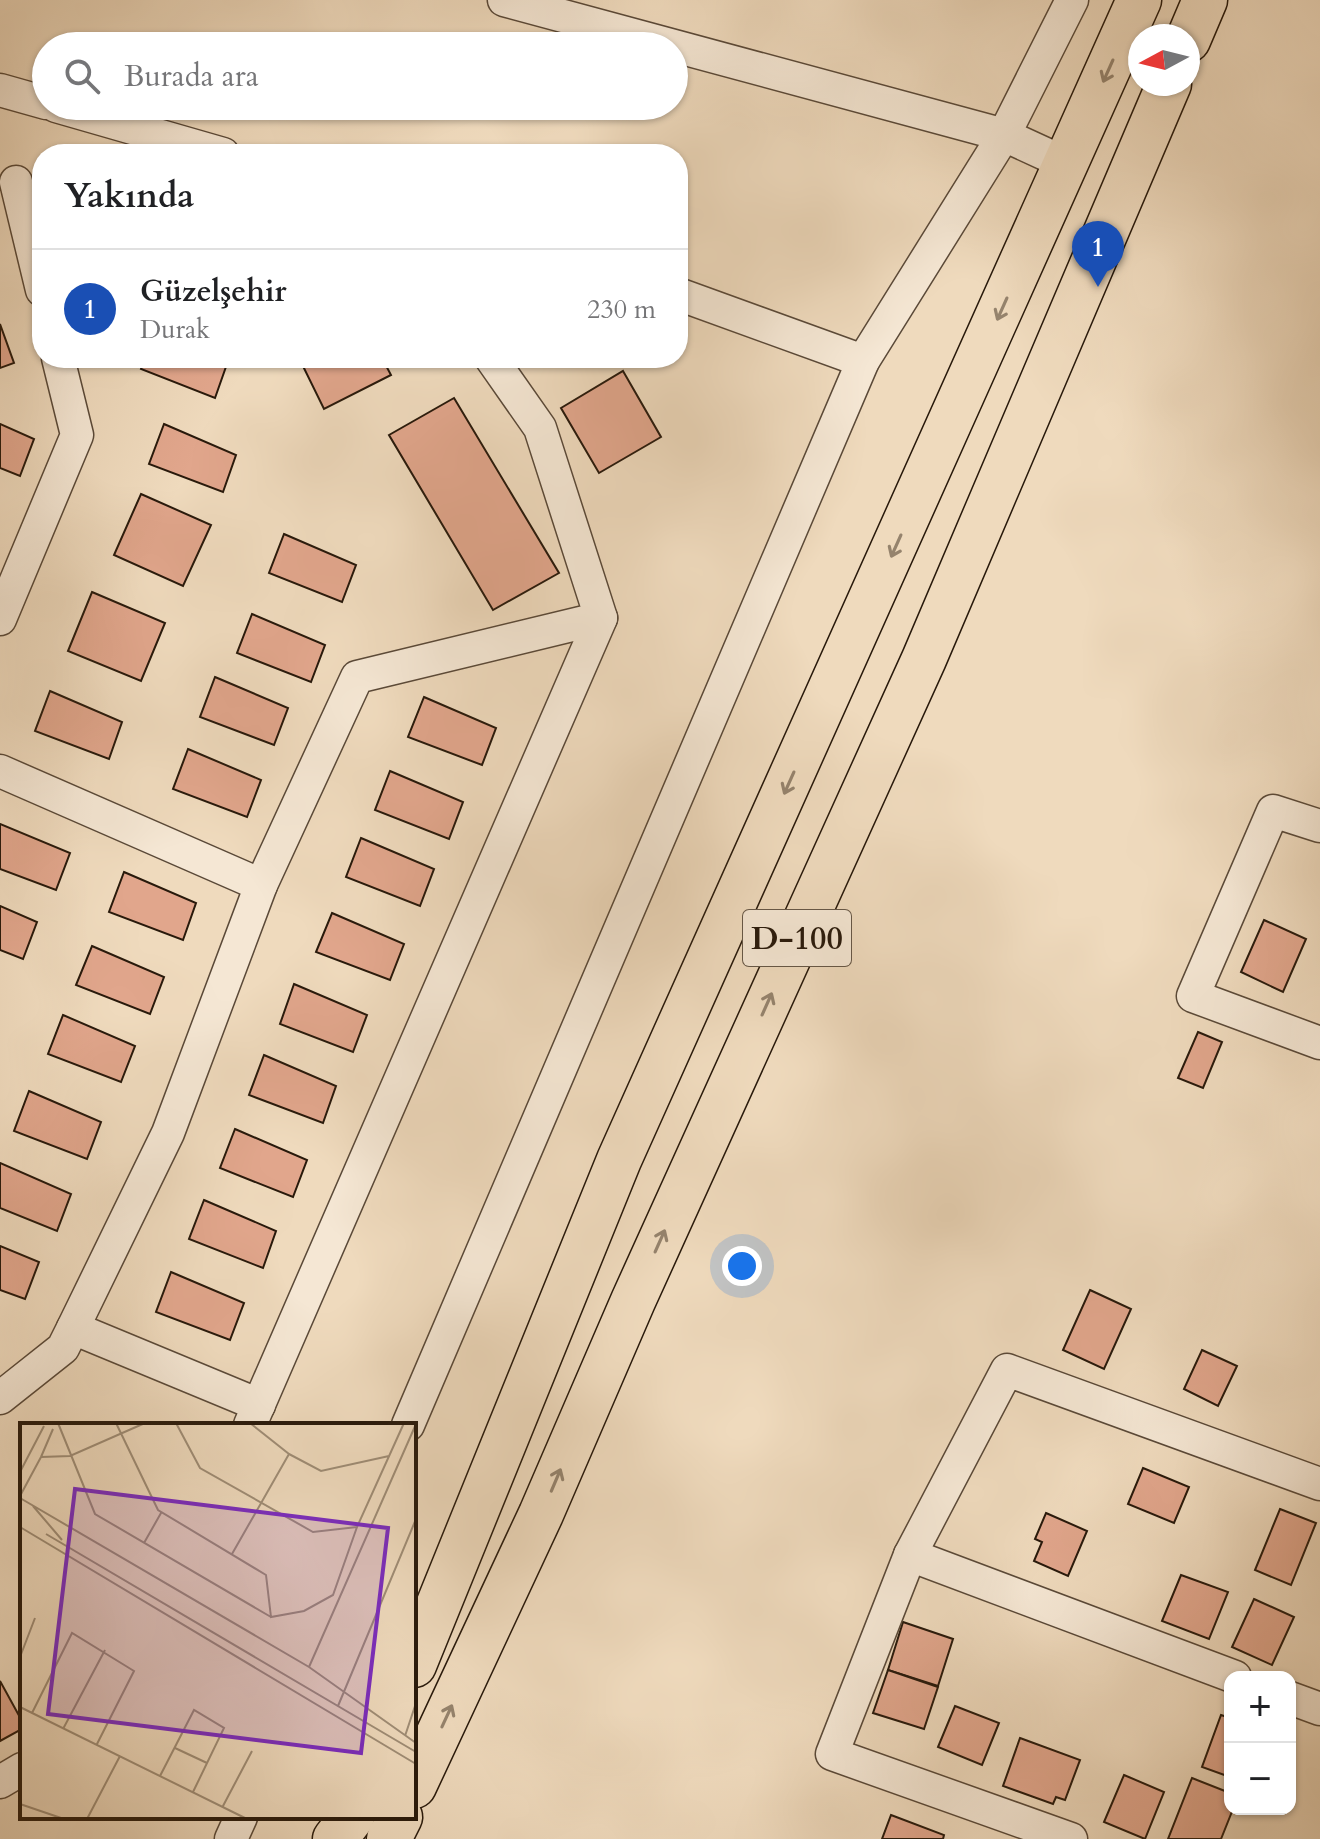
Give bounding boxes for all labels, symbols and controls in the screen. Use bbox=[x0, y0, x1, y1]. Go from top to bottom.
north arrow bbox=[1128, 24, 1200, 96]
search box bbox=[32, 32, 688, 120]
icon: search bbox=[60, 54, 104, 98]
text: Burada ara bbox=[124, 56, 259, 97]
one-way arrow bbox=[1100, 59, 1115, 83]
text: Yakında bbox=[64, 173, 194, 219]
pin: 1 bbox=[1072, 221, 1124, 287]
text: Güzelşehir bbox=[140, 271, 286, 312]
text: 1 bbox=[83, 292, 97, 327]
text: 230 m bbox=[587, 292, 656, 327]
one-way arrow bbox=[994, 297, 1009, 321]
text: Durak bbox=[140, 312, 210, 347]
one-way arrow bbox=[888, 534, 903, 558]
one-way arrow bbox=[781, 771, 796, 795]
road number: D-100 bbox=[743, 910, 851, 966]
one-way arrow bbox=[760, 993, 775, 1017]
one-way arrow bbox=[653, 1229, 668, 1254]
your location bbox=[722, 1246, 762, 1286]
inset map bbox=[20, 1423, 416, 1819]
one-way arrow bbox=[549, 1468, 564, 1492]
map controls bbox=[1224, 1671, 1296, 1815]
button: + bbox=[1224, 1671, 1296, 1743]
one-way arrow bbox=[440, 1704, 455, 1728]
button: − bbox=[1224, 1743, 1296, 1815]

